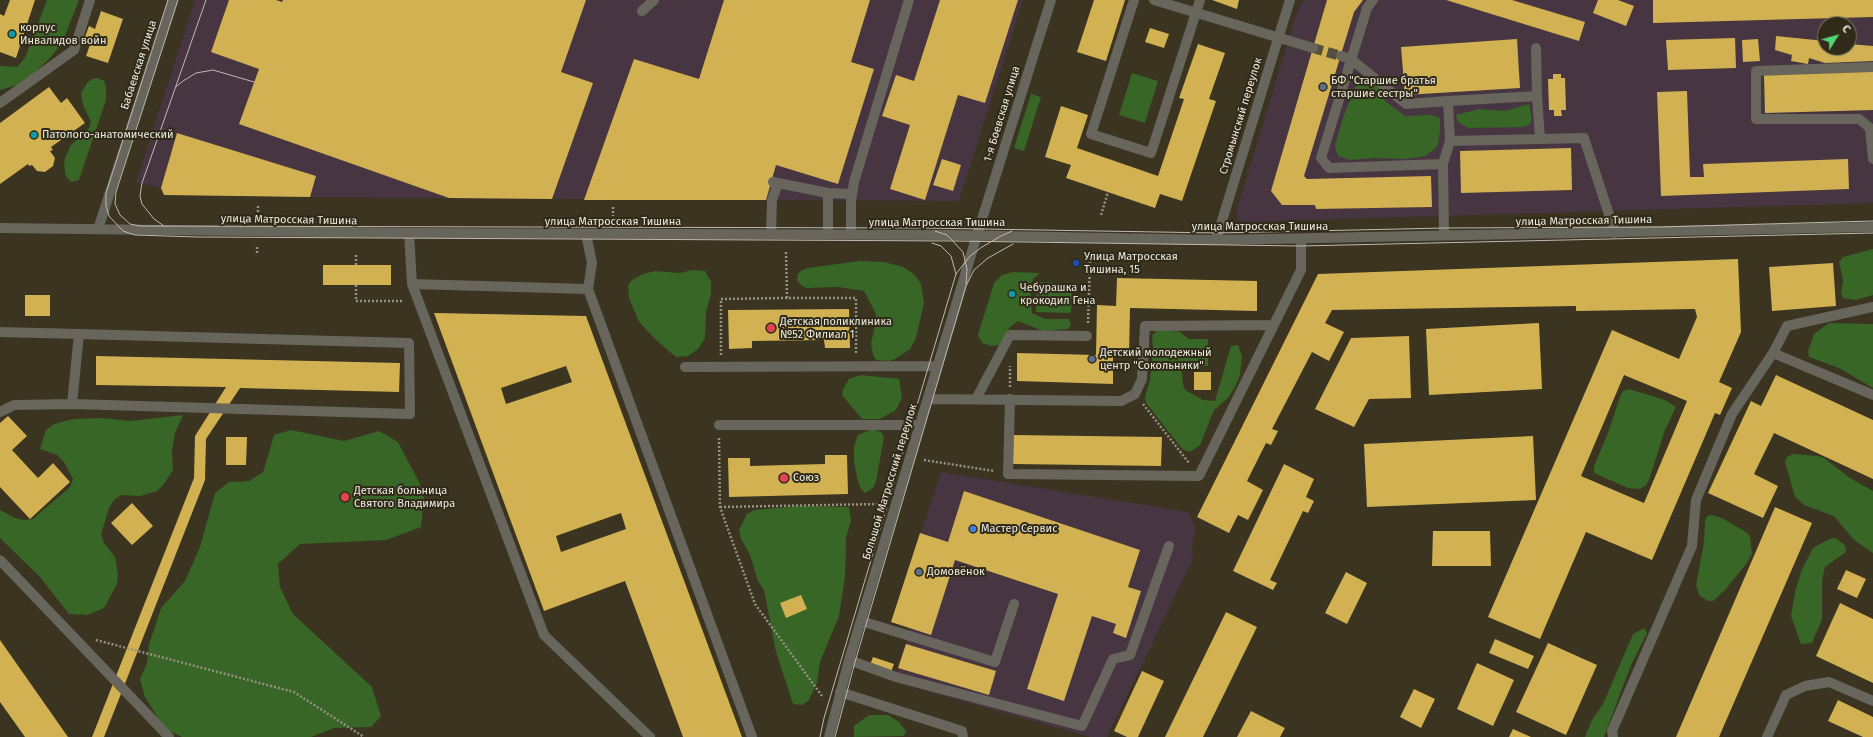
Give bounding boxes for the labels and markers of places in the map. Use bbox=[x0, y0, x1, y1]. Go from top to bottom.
place label: корпус Инвалидов войн bbox=[20, 21, 106, 47]
marker: корпус Инвалидов войн bbox=[7, 29, 17, 39]
place label: БФ "Старшие братья старшие сестры" bbox=[1331, 74, 1436, 100]
marker: БФ "Старшие братья старшие сестры" bbox=[1318, 82, 1328, 92]
place label: Патолого-анатомический bbox=[42, 128, 174, 142]
marker: Патолого-анатомический bbox=[29, 130, 39, 140]
place label: Улица Матросская Тишина, 15 bbox=[1084, 250, 1178, 276]
marker: Улица Матросская Тишина, 15 bbox=[1071, 258, 1081, 268]
place label: Чебурашка и крокодил Гена bbox=[1020, 281, 1096, 307]
marker: Чебурашка и крокодил Гена bbox=[1007, 289, 1017, 299]
place label: Детская поликлиника №52 Филиал 1 bbox=[780, 315, 892, 341]
marker: Детская поликлиника №52 Филиал 1 bbox=[765, 322, 777, 334]
place label: Детский молодежный центр "Сокольники" bbox=[1100, 346, 1212, 372]
marker: Детский молодежный центр "Сокольники" bbox=[1087, 354, 1097, 364]
place label: Союз bbox=[793, 471, 819, 485]
marker: Союз bbox=[778, 472, 790, 484]
place label: Детская больница Святого Владимира bbox=[354, 484, 455, 510]
marker: Детская больница Святого Владимира bbox=[339, 491, 351, 503]
place label: Мастер Сервис bbox=[981, 522, 1057, 536]
marker: Мастер Сервис bbox=[968, 524, 978, 534]
place label: Домовёнок bbox=[927, 565, 985, 579]
marker: Домовёнок bbox=[914, 567, 924, 577]

